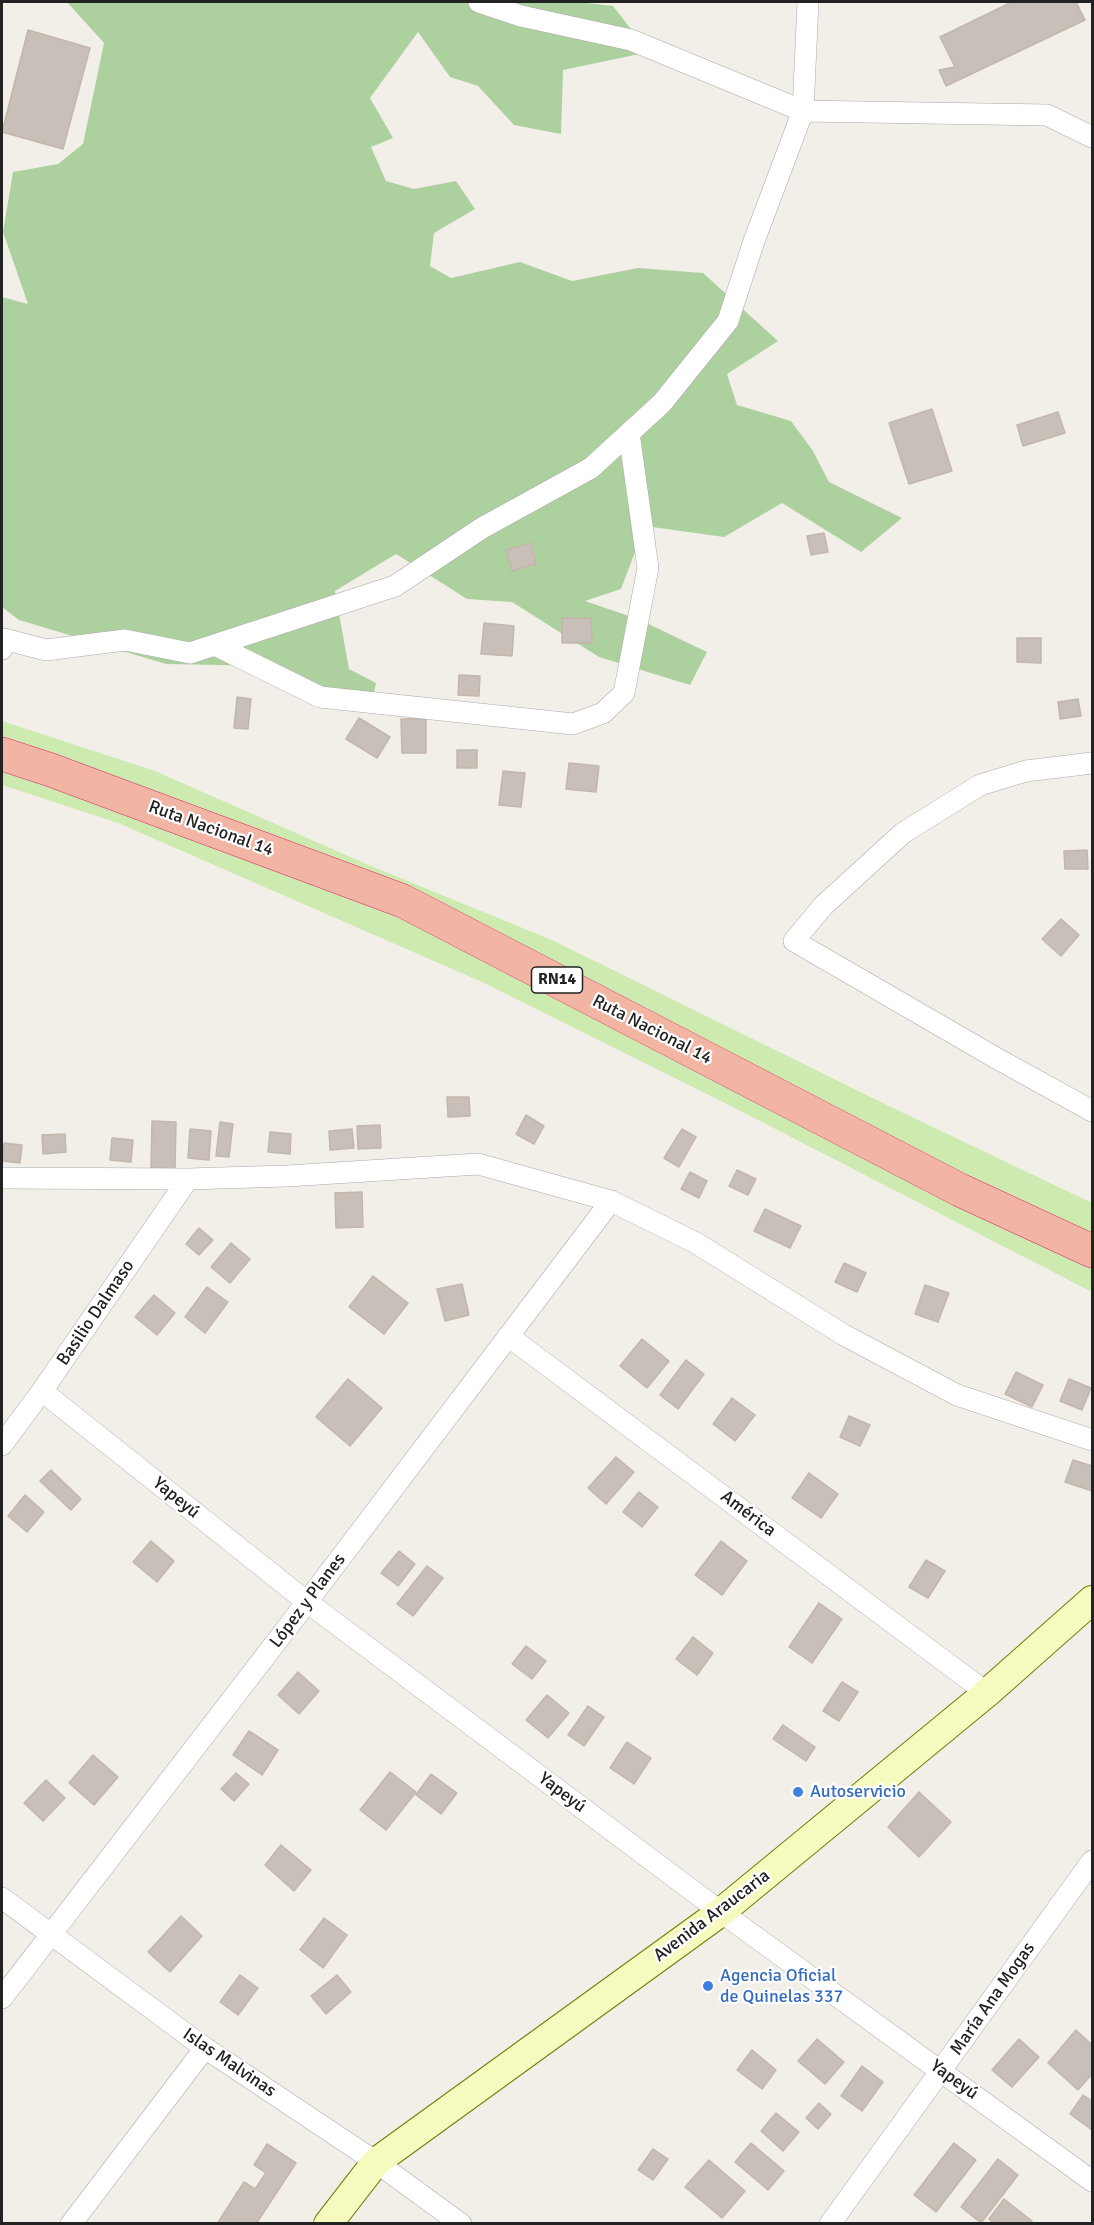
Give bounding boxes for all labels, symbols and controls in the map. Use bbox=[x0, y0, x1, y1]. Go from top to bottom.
street label: Ruta Nacional 14 bbox=[146, 796, 276, 862]
road number: RN14 bbox=[532, 967, 582, 993]
street label: Ruta Nacional 14 bbox=[589, 991, 715, 1069]
street label: Basilio Dalmaso bbox=[53, 1256, 139, 1370]
street label: Yapeyú bbox=[148, 1473, 204, 1523]
street label: América bbox=[716, 1486, 780, 1542]
street label: López y Planes bbox=[266, 1550, 350, 1652]
street label: Yapeyú bbox=[534, 1768, 590, 1818]
place label: Autoservicio bbox=[810, 1781, 906, 1803]
marker: Autoservicio bbox=[791, 1785, 805, 1799]
street label: Avenida Araucaria bbox=[650, 1865, 774, 1967]
street label: María Ana Mogas bbox=[946, 1938, 1040, 2060]
place label: Agencia Oficial de Quinelas 337 bbox=[720, 1965, 843, 2008]
marker: Agencia Oficial de Quinelas 337 bbox=[701, 1979, 715, 1993]
street label: Islas Malvinas bbox=[178, 2024, 280, 2102]
street label: Yapeyú bbox=[926, 2055, 982, 2105]

